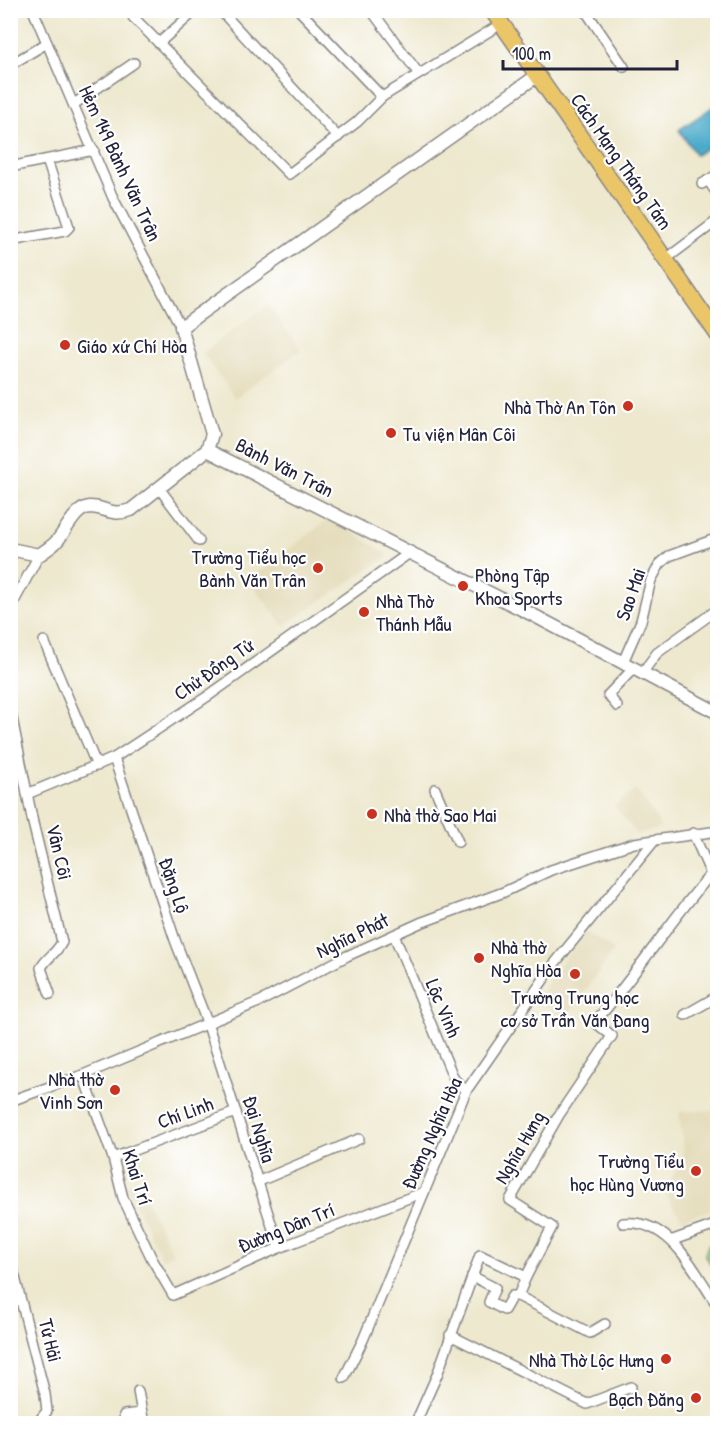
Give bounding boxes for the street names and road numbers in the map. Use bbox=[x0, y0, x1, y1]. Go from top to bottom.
street label: Hẻm 149 Bành Văn Trân bbox=[73, 81, 169, 245]
street label: Cách Mạng Tháng Tám bbox=[565, 87, 679, 235]
street label: Bành Văn Trân bbox=[231, 431, 339, 503]
street label: Sao Mai bbox=[608, 564, 652, 624]
street label: Chử Đồng Tử bbox=[168, 631, 260, 706]
street label: Vân Côi bbox=[41, 822, 79, 882]
street label: Đặng Lộ bbox=[153, 854, 197, 916]
street label: Nghĩa Phát bbox=[311, 905, 394, 964]
street label: Lộc Vinh bbox=[420, 975, 468, 1041]
street label: Đường Nghĩa Hòa bbox=[394, 1073, 468, 1193]
street label: Chí Linh bbox=[153, 1089, 217, 1135]
street label: Đại Nghĩa bbox=[237, 1092, 283, 1166]
street label: Nghĩa Hưng bbox=[487, 1105, 551, 1188]
street label: Khai Trí bbox=[116, 1146, 160, 1208]
street label: Đường Dân Trí bbox=[234, 1195, 338, 1259]
street label: Tứ Hải bbox=[33, 1316, 69, 1364]

